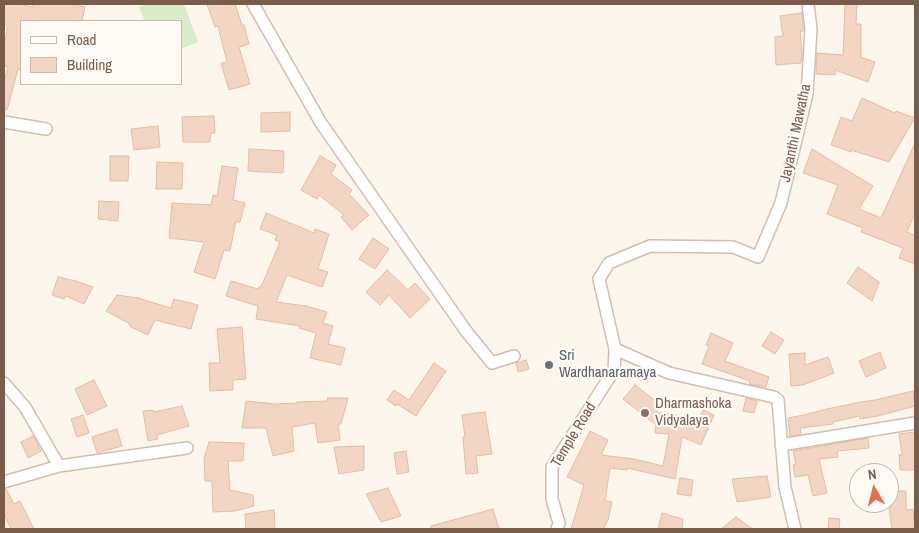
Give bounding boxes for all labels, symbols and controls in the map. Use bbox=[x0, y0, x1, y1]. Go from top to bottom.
legend bbox=[20, 20, 182, 85]
text: Road bbox=[67, 29, 96, 50]
text: Building bbox=[67, 54, 112, 75]
street label: Jayanthi Mawatha bbox=[777, 82, 815, 184]
place label: Sri Wardhanaramaya bbox=[559, 347, 656, 382]
marker: Sri Wardhanaramaya bbox=[543, 359, 555, 371]
place label: Dharmashoka Vidyalaya bbox=[655, 395, 732, 430]
street label: Temple Road bbox=[548, 399, 600, 471]
marker: Dharmashoka Vidyalaya bbox=[639, 407, 651, 419]
north arrow bbox=[849, 463, 899, 513]
text: N bbox=[867, 465, 877, 484]

